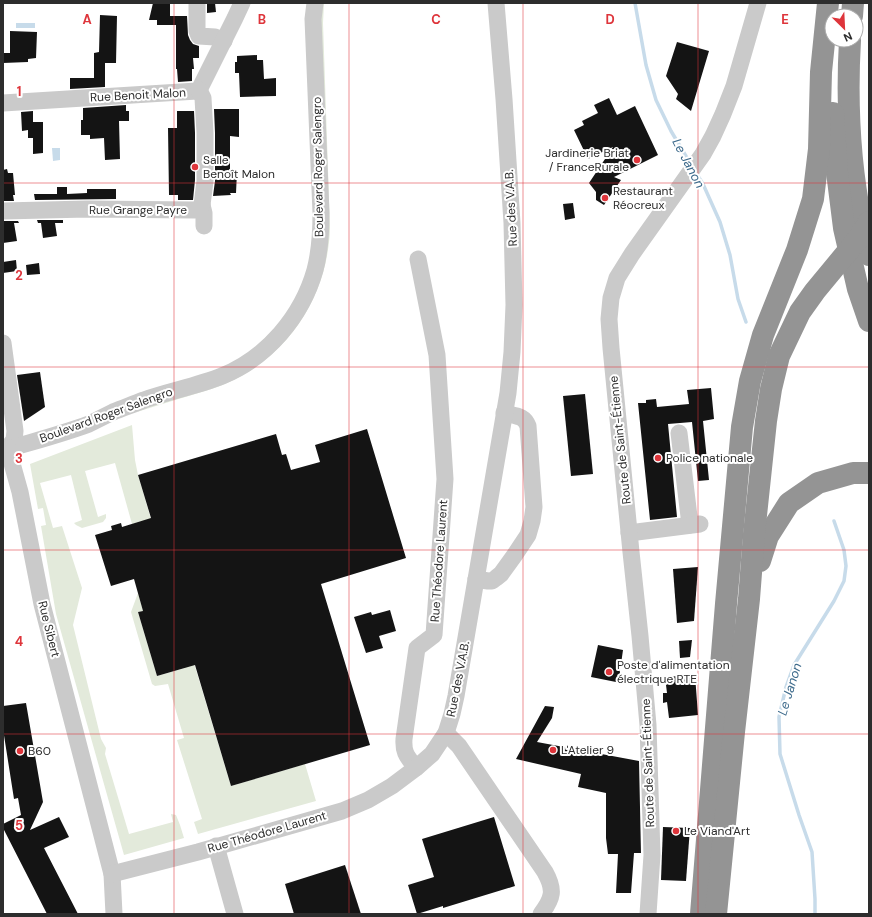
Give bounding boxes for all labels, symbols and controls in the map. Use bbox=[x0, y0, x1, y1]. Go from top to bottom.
north arrow bbox=[824, 8, 864, 48]
text: A bbox=[82, 11, 92, 28]
text: B bbox=[258, 11, 266, 28]
text: C bbox=[431, 11, 441, 28]
text: D bbox=[605, 11, 615, 28]
text: E bbox=[781, 11, 789, 28]
text: N bbox=[842, 29, 855, 45]
text: 1 bbox=[17, 83, 21, 100]
street label: Rue Benoit Malon bbox=[90, 84, 187, 106]
street label: Boulevard Roger Salengro bbox=[309, 97, 327, 237]
water label: Le Janon bbox=[668, 135, 709, 191]
place label: Jardinerie Briat / FranceRurale bbox=[545, 145, 629, 175]
place label: Salle Benoît Malon bbox=[203, 152, 275, 182]
marker: Jardinerie Briat / FranceRurale bbox=[632, 155, 642, 165]
marker: Salle Benoît Malon bbox=[190, 162, 200, 172]
street label: Rue des V.A.B. bbox=[501, 169, 521, 247]
place label: Restaurant Réocreux bbox=[613, 183, 673, 213]
marker: Restaurant Réocreux bbox=[600, 193, 610, 203]
street label: Rue Grange Payre bbox=[89, 202, 187, 218]
text: 2 bbox=[15, 267, 23, 284]
street label: Route de Saint-Étienne bbox=[605, 375, 635, 505]
street label: Boulevard Roger Salengro bbox=[37, 383, 175, 447]
text: 3 bbox=[15, 450, 23, 467]
place label: Police nationale bbox=[666, 450, 753, 466]
marker: Police nationale bbox=[653, 453, 663, 463]
street label: Rue Théodore Laurent bbox=[427, 499, 451, 623]
street label: Rue Sibert bbox=[34, 599, 64, 659]
text: 4 bbox=[15, 633, 23, 650]
street label: Rue des V.A.B. bbox=[443, 640, 473, 718]
place label: Poste d'alimentation électrique RTE bbox=[617, 657, 730, 687]
water label: Le Janon bbox=[773, 661, 805, 717]
marker: Poste d'alimentation électrique RTE bbox=[604, 667, 614, 677]
street label: Route de Saint-Étienne bbox=[638, 698, 658, 828]
place label: L'Atelier 9 bbox=[561, 742, 614, 758]
place label: B60 bbox=[28, 743, 51, 759]
marker: L'Atelier 9 bbox=[548, 745, 558, 755]
marker: B60 bbox=[15, 746, 25, 756]
street label: Rue Théodore Laurent bbox=[206, 807, 328, 857]
text: 5 bbox=[15, 817, 23, 834]
place label: Le Viand'Art bbox=[684, 823, 751, 839]
marker: Le Viand'Art bbox=[671, 826, 681, 836]

